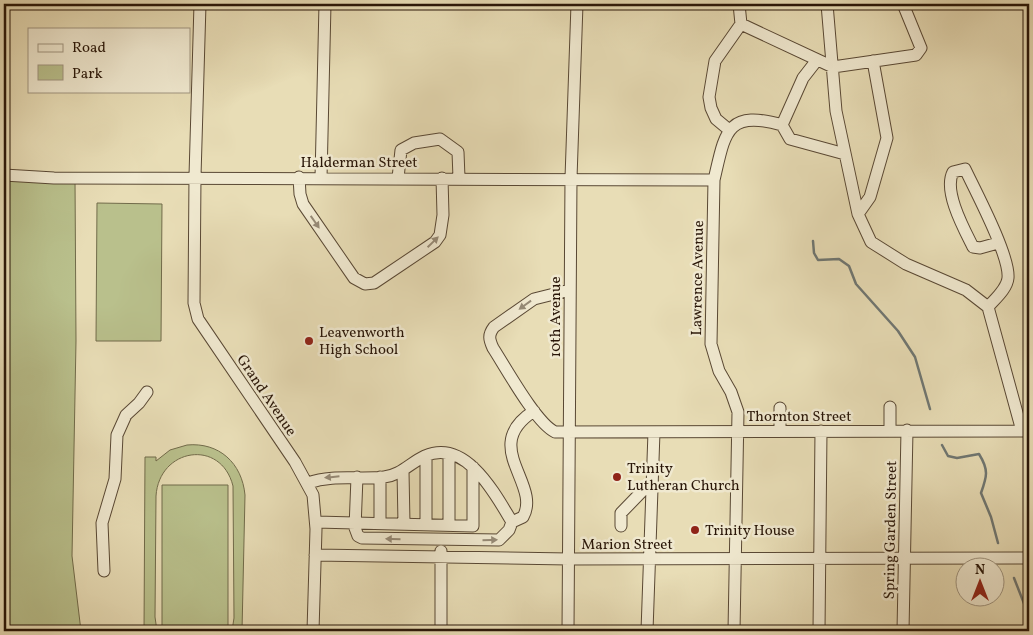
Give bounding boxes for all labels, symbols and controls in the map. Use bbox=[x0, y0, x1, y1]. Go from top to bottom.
legend bbox=[28, 28, 190, 92]
text: Road bbox=[72, 38, 106, 59]
text: Park bbox=[72, 64, 103, 85]
street label: Halderman Street bbox=[300, 153, 418, 174]
one-way arrow bbox=[310, 215, 320, 228]
street label: Lawrence Avenue bbox=[687, 220, 710, 336]
one-way arrow bbox=[427, 236, 439, 248]
street label: 10th Avenue bbox=[546, 276, 567, 358]
one-way arrow bbox=[518, 300, 531, 310]
place label: Leavenworth High School bbox=[319, 323, 405, 361]
marker: Leavenworth High School bbox=[303, 335, 315, 347]
street label: Grand Avenue bbox=[231, 351, 301, 441]
street label: Thornton Street bbox=[746, 407, 852, 428]
place label: Trinity Lutheran Church bbox=[627, 459, 740, 497]
street label: Spring Garden Street bbox=[880, 460, 903, 600]
marker: Trinity Lutheran Church bbox=[611, 471, 623, 483]
one-way arrow bbox=[324, 474, 340, 482]
place label: Trinity House bbox=[705, 521, 795, 542]
marker: Trinity House bbox=[689, 524, 701, 536]
one-way arrow bbox=[384, 535, 400, 543]
street label: Marion Street bbox=[581, 535, 673, 556]
one-way arrow bbox=[482, 536, 498, 544]
north arrow bbox=[956, 558, 1006, 608]
text: N bbox=[975, 561, 985, 580]

